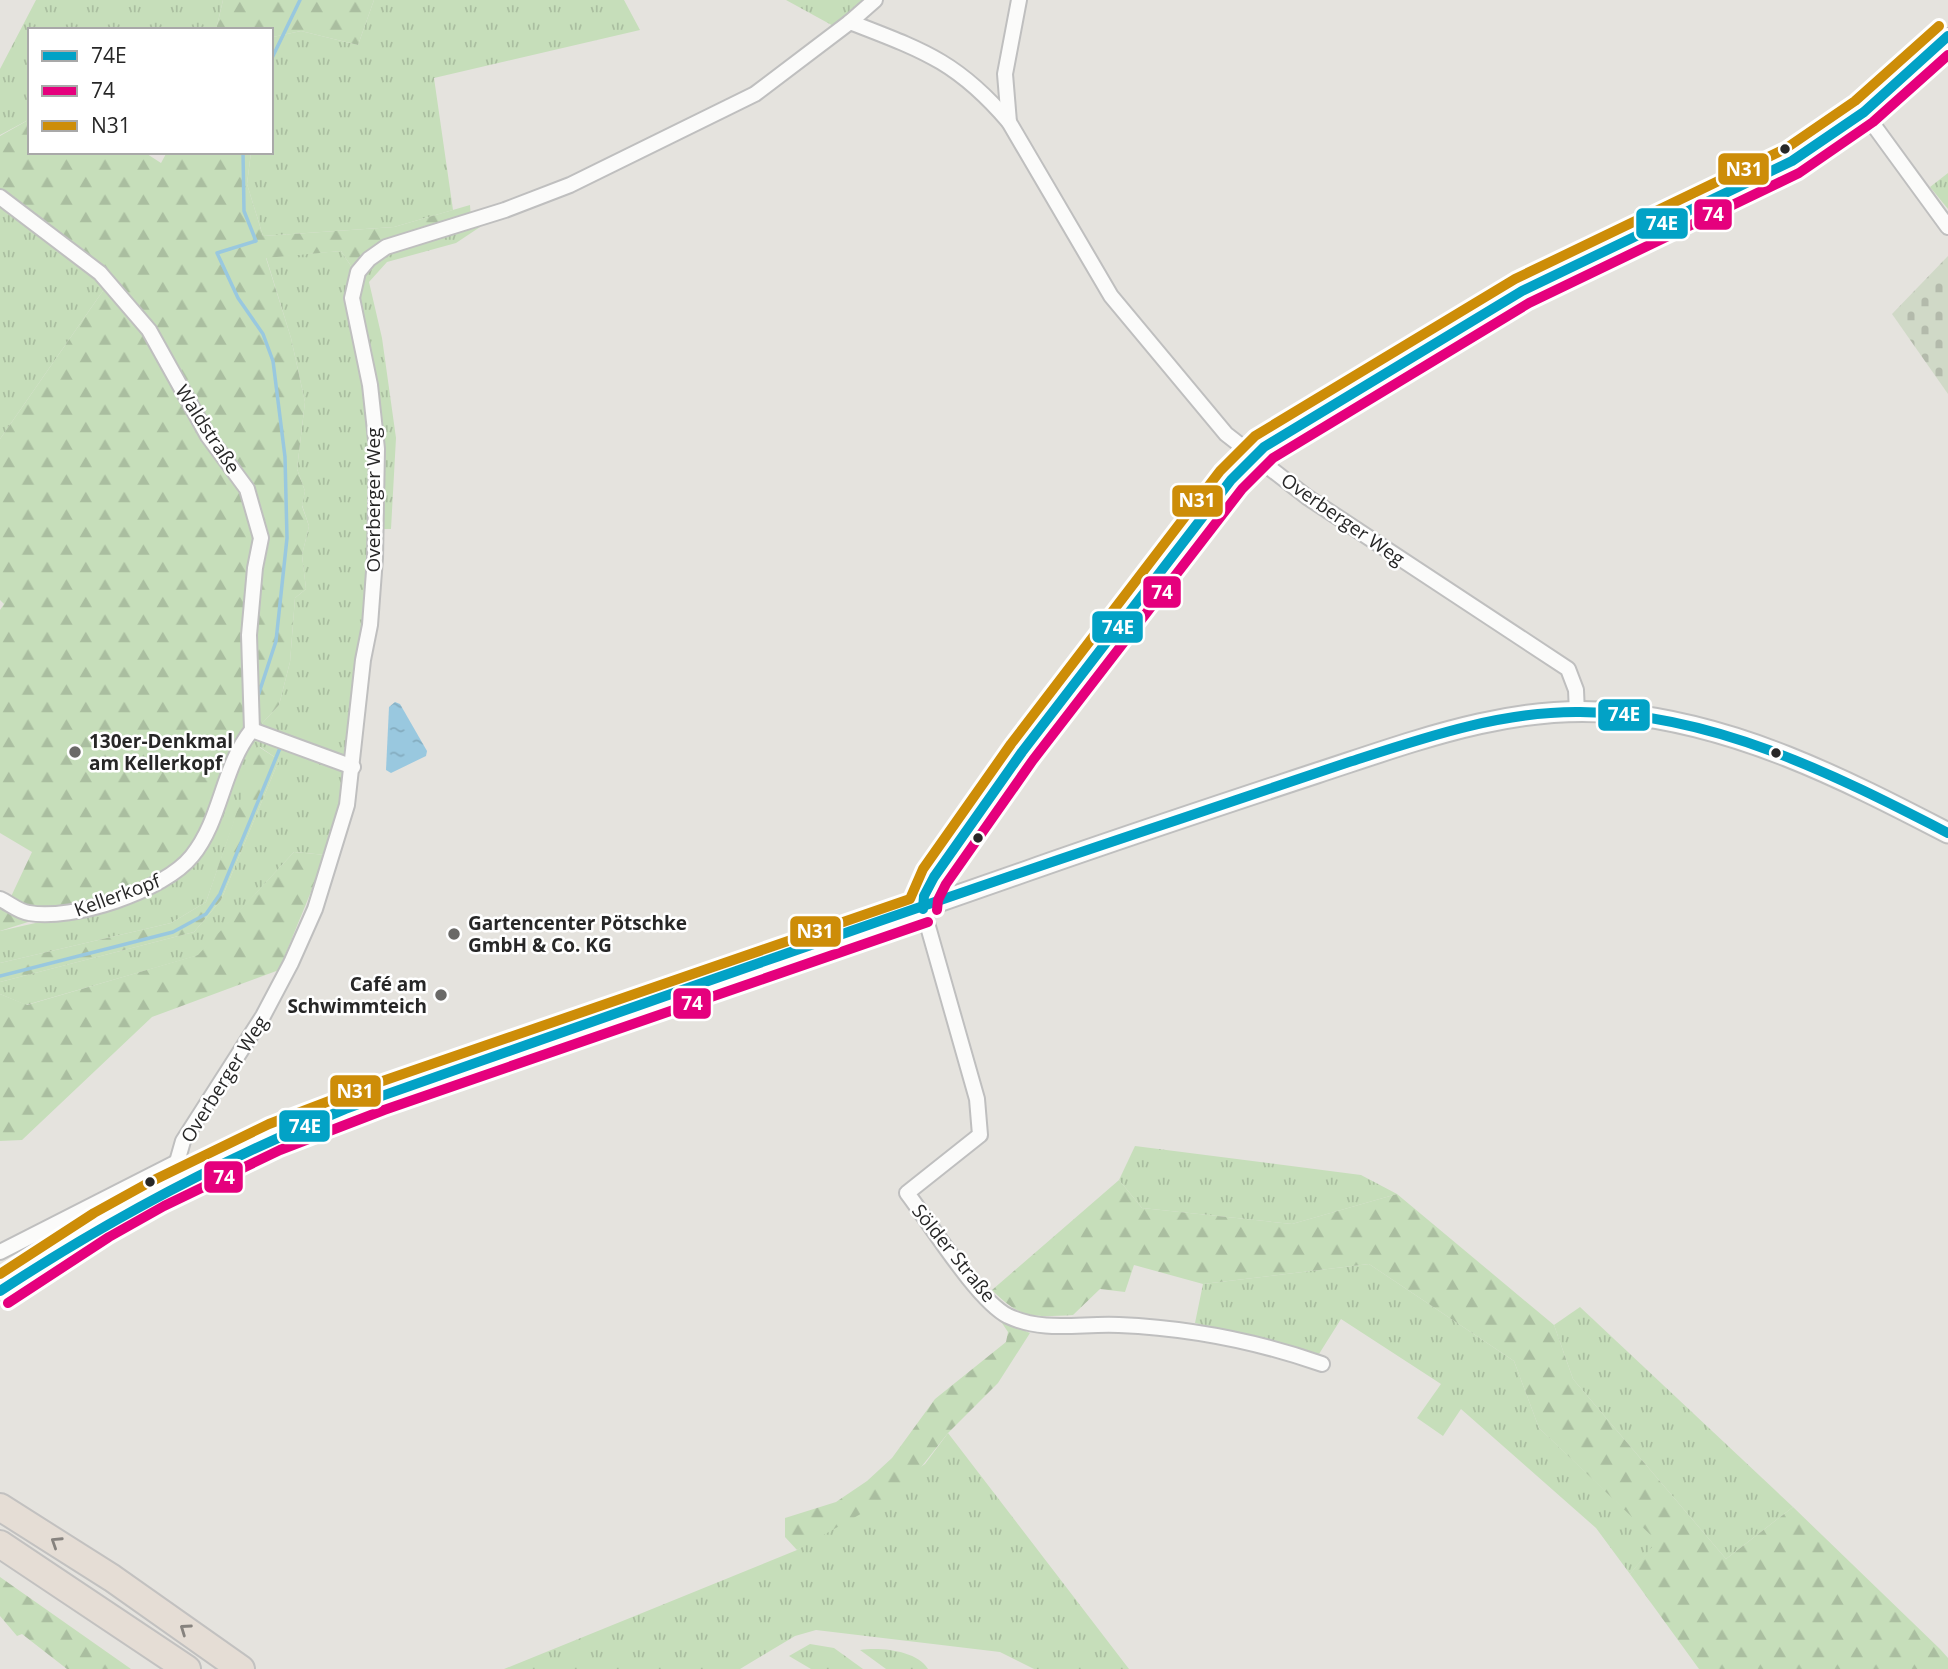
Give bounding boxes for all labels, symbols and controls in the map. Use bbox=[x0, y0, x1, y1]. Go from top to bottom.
legend bbox=[28, 28, 273, 154]
text: 74E bbox=[91, 41, 127, 69]
text: 74 bbox=[91, 76, 115, 104]
text: N31 bbox=[91, 111, 131, 139]
unlabelled marker bbox=[1778, 142, 1792, 156]
line badge: N31 bbox=[1717, 152, 1770, 186]
text: N31 bbox=[1725, 156, 1763, 182]
line badge: 74 bbox=[1693, 198, 1733, 231]
text: 74 bbox=[1702, 201, 1724, 227]
line badge: 74E bbox=[1635, 207, 1689, 240]
text: 74E bbox=[1646, 210, 1678, 236]
street label: Waldstraße bbox=[170, 379, 246, 479]
street label: Overberger Weg bbox=[360, 428, 386, 572]
street label: Overberger Weg bbox=[1276, 467, 1410, 571]
line badge: N31 bbox=[1171, 484, 1224, 518]
text: N31 bbox=[1178, 487, 1216, 513]
line badge: 74 bbox=[1142, 575, 1182, 609]
text: 74 bbox=[1151, 579, 1173, 605]
line badge: 74E bbox=[1091, 610, 1144, 644]
text: 74E bbox=[1102, 614, 1134, 640]
line badge: 74E bbox=[1597, 698, 1651, 732]
text: 74E bbox=[1608, 701, 1640, 727]
place label: 130er-Denkmal am Kellerkopf bbox=[89, 728, 233, 776]
marker: 130er-Denkmal am Kellerkopf bbox=[67, 744, 83, 760]
unlabelled marker bbox=[1769, 746, 1783, 760]
unlabelled marker bbox=[971, 831, 985, 845]
street label: Kellerkopf bbox=[70, 867, 165, 923]
place label: Gartencenter Pötschke GmbH & Co. KG bbox=[468, 910, 687, 958]
line badge: N31 bbox=[789, 915, 842, 948]
text: N31 bbox=[796, 918, 834, 944]
marker: Gartencenter Pötschke GmbH & Co. KG bbox=[446, 926, 462, 942]
place label: Café am Schwimmteich bbox=[287, 971, 427, 1019]
marker: Café am Schwimmteich bbox=[433, 987, 449, 1003]
line badge: 74 bbox=[672, 987, 712, 1020]
text: 74 bbox=[681, 990, 703, 1016]
street label: Overberger Weg bbox=[175, 1011, 273, 1147]
line badge: N31 bbox=[329, 1074, 382, 1108]
text: N31 bbox=[336, 1078, 374, 1104]
line badge: 74E bbox=[278, 1109, 331, 1143]
text: 74E bbox=[289, 1113, 321, 1139]
line badge: 74 bbox=[203, 1160, 244, 1194]
text: 74 bbox=[213, 1164, 235, 1190]
unlabelled marker bbox=[143, 1175, 157, 1189]
street label: Sölder Straße bbox=[906, 1198, 1002, 1308]
one-way arrow bbox=[51, 1538, 64, 1551]
one-way arrow bbox=[180, 1625, 193, 1637]

